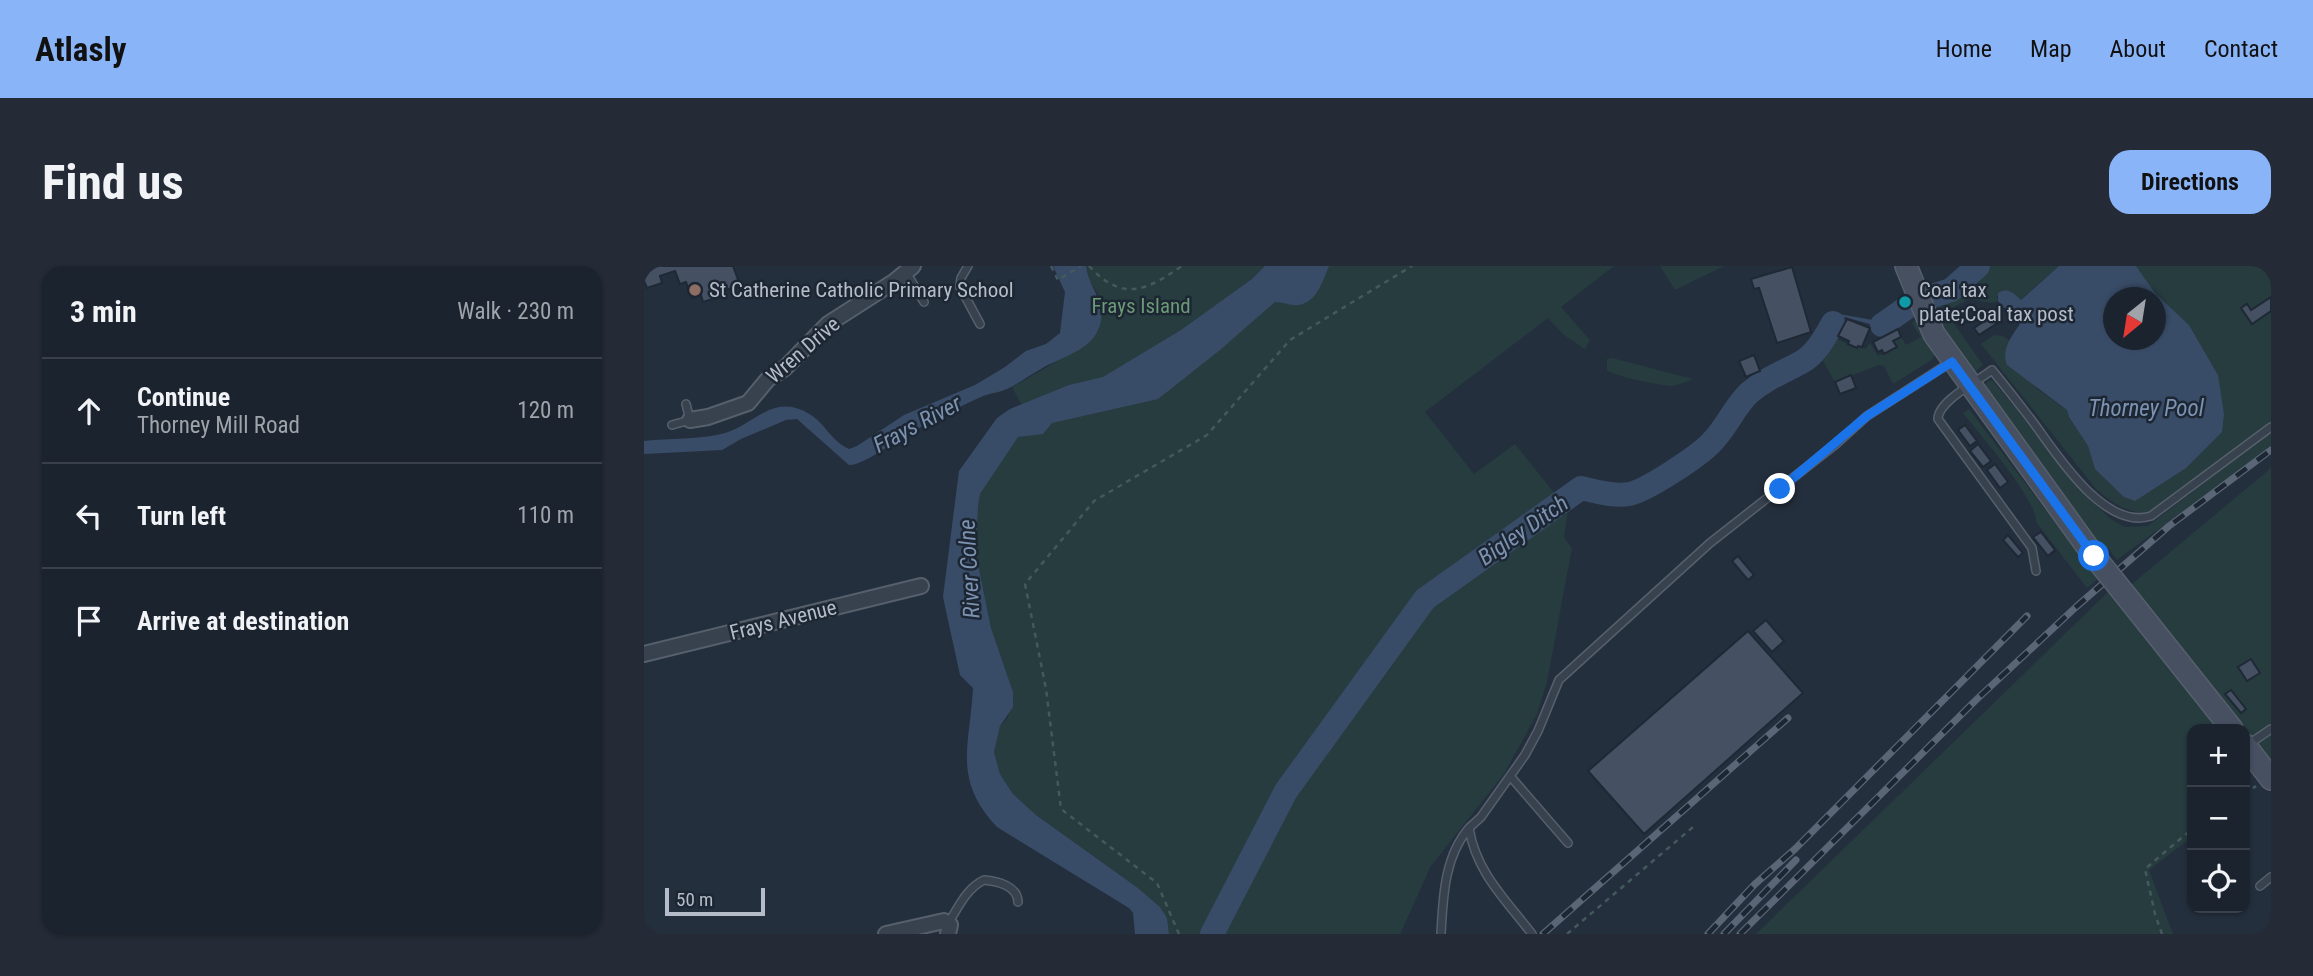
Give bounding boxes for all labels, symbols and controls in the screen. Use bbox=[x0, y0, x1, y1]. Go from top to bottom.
text: Atlasly bbox=[35, 30, 126, 69]
text: Home bbox=[1936, 35, 1992, 63]
text: Map bbox=[2030, 35, 2072, 63]
text: About bbox=[2110, 35, 2166, 63]
text: Contact bbox=[2204, 35, 2278, 63]
button: Directions bbox=[2109, 150, 2271, 214]
text: Find us bbox=[42, 154, 184, 211]
place label: St Catherine Catholic Primary School bbox=[709, 278, 1014, 302]
place label: Coal tax plate;Coal tax post bbox=[1919, 278, 2074, 326]
marker: St Catherine Catholic Primary School bbox=[687, 282, 703, 298]
north arrow bbox=[2103, 287, 2166, 350]
text: 3 min bbox=[70, 294, 137, 329]
park label: Frays Island bbox=[1091, 294, 1191, 318]
marker: Coal tax plate;Coal tax post bbox=[1897, 294, 1913, 310]
text: Walk · 230 m bbox=[457, 298, 574, 325]
street label: Wren Drive bbox=[762, 312, 844, 388]
text: Continue bbox=[137, 382, 230, 412]
water label: Frays River bbox=[869, 390, 967, 459]
icon: ahead bbox=[70, 392, 108, 430]
water label: Thorney Pool bbox=[2088, 395, 2205, 422]
text: 120 m bbox=[517, 397, 574, 424]
text: Thorney Mill Road bbox=[137, 412, 300, 439]
route end bbox=[1764, 473, 1795, 504]
water label: Bigley Ditch bbox=[1473, 490, 1574, 571]
icon: left bbox=[70, 497, 108, 535]
text: Turn left bbox=[137, 501, 226, 531]
text: 110 m bbox=[517, 502, 574, 529]
water label: River Colne bbox=[953, 519, 986, 619]
route start bbox=[2078, 540, 2109, 571]
street label: Frays Avenue bbox=[727, 595, 839, 645]
icon: arrive bbox=[70, 602, 108, 640]
text: Arrive at destination bbox=[137, 606, 349, 636]
map controls bbox=[2187, 724, 2250, 913]
button: + bbox=[2187, 724, 2250, 787]
button: − bbox=[2187, 787, 2250, 850]
button: locate bbox=[2187, 850, 2250, 913]
scale bar bbox=[665, 885, 765, 917]
text: 50 m bbox=[676, 888, 713, 911]

